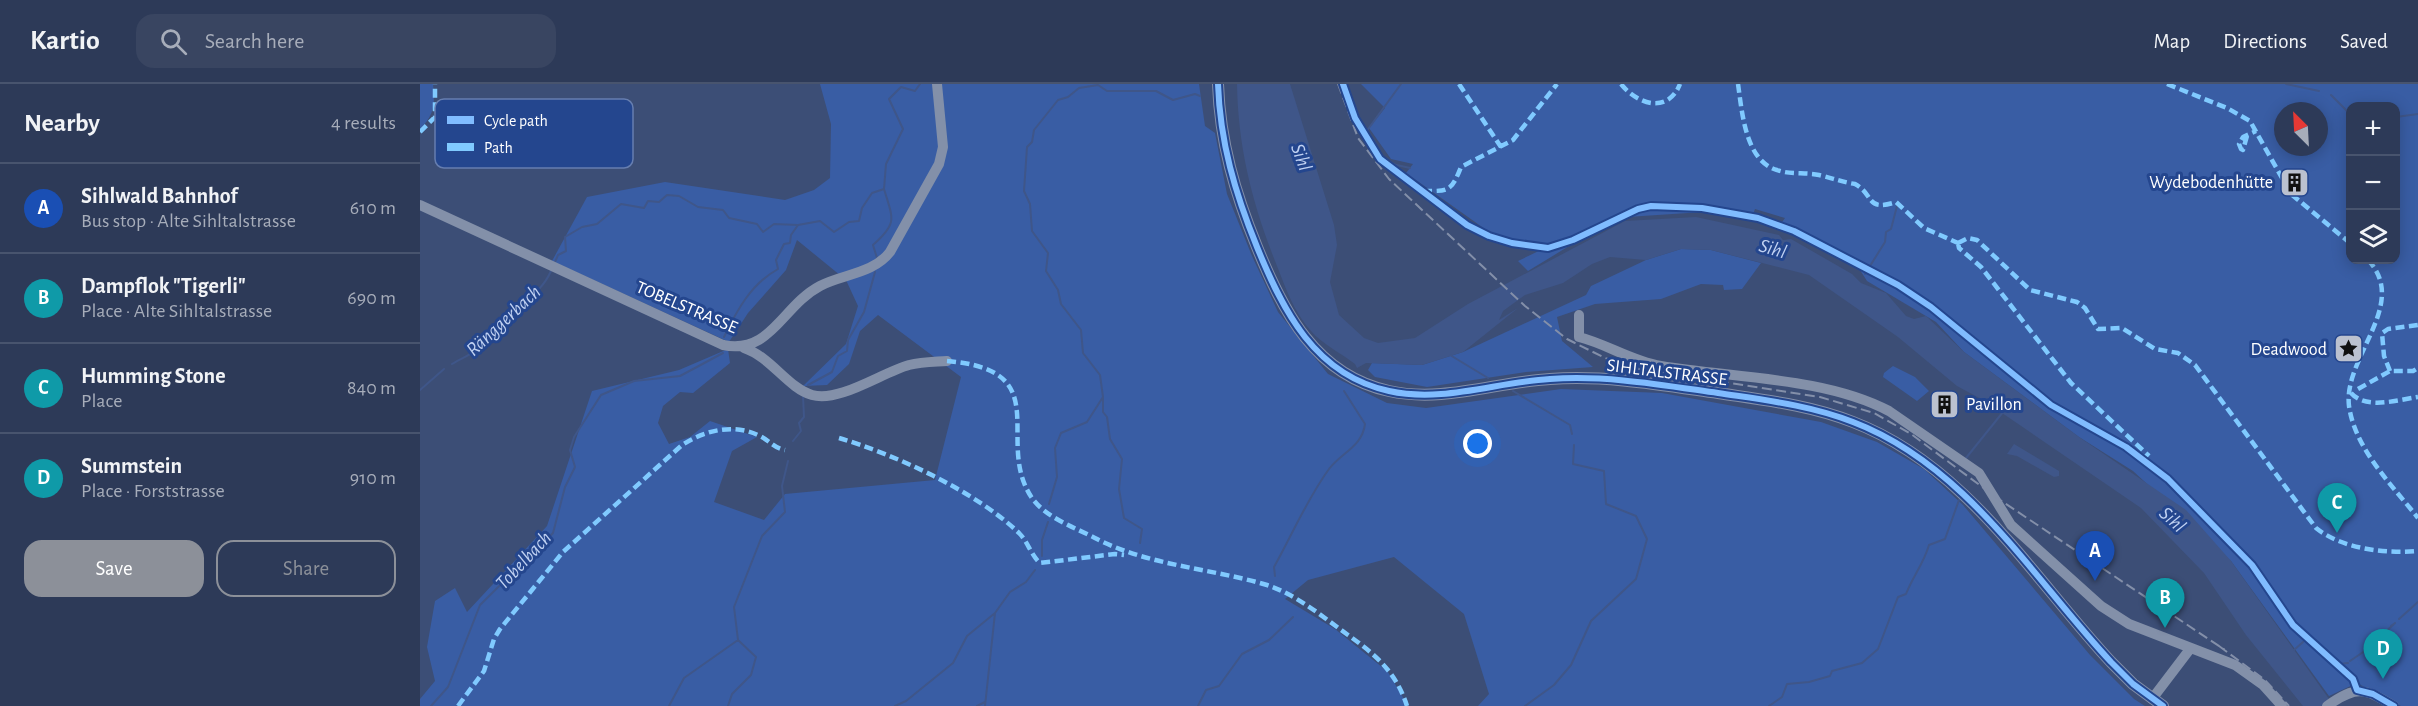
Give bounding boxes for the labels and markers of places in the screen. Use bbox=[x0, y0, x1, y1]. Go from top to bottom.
building icon: Wydebodenhütte bbox=[2278, 166, 2310, 198]
place label: Wydebodenhütte bbox=[2149, 174, 2273, 192]
place icon: Deadwood bbox=[2332, 333, 2364, 365]
place label: Deadwood bbox=[2251, 341, 2327, 359]
building icon: Pavillon bbox=[1929, 388, 1961, 420]
place label: Pavillon bbox=[1966, 396, 2022, 414]
pin: C bbox=[2318, 484, 2356, 533]
pin: A bbox=[2076, 532, 2114, 581]
pin: B bbox=[2146, 578, 2184, 628]
pin: D bbox=[2364, 630, 2402, 679]

